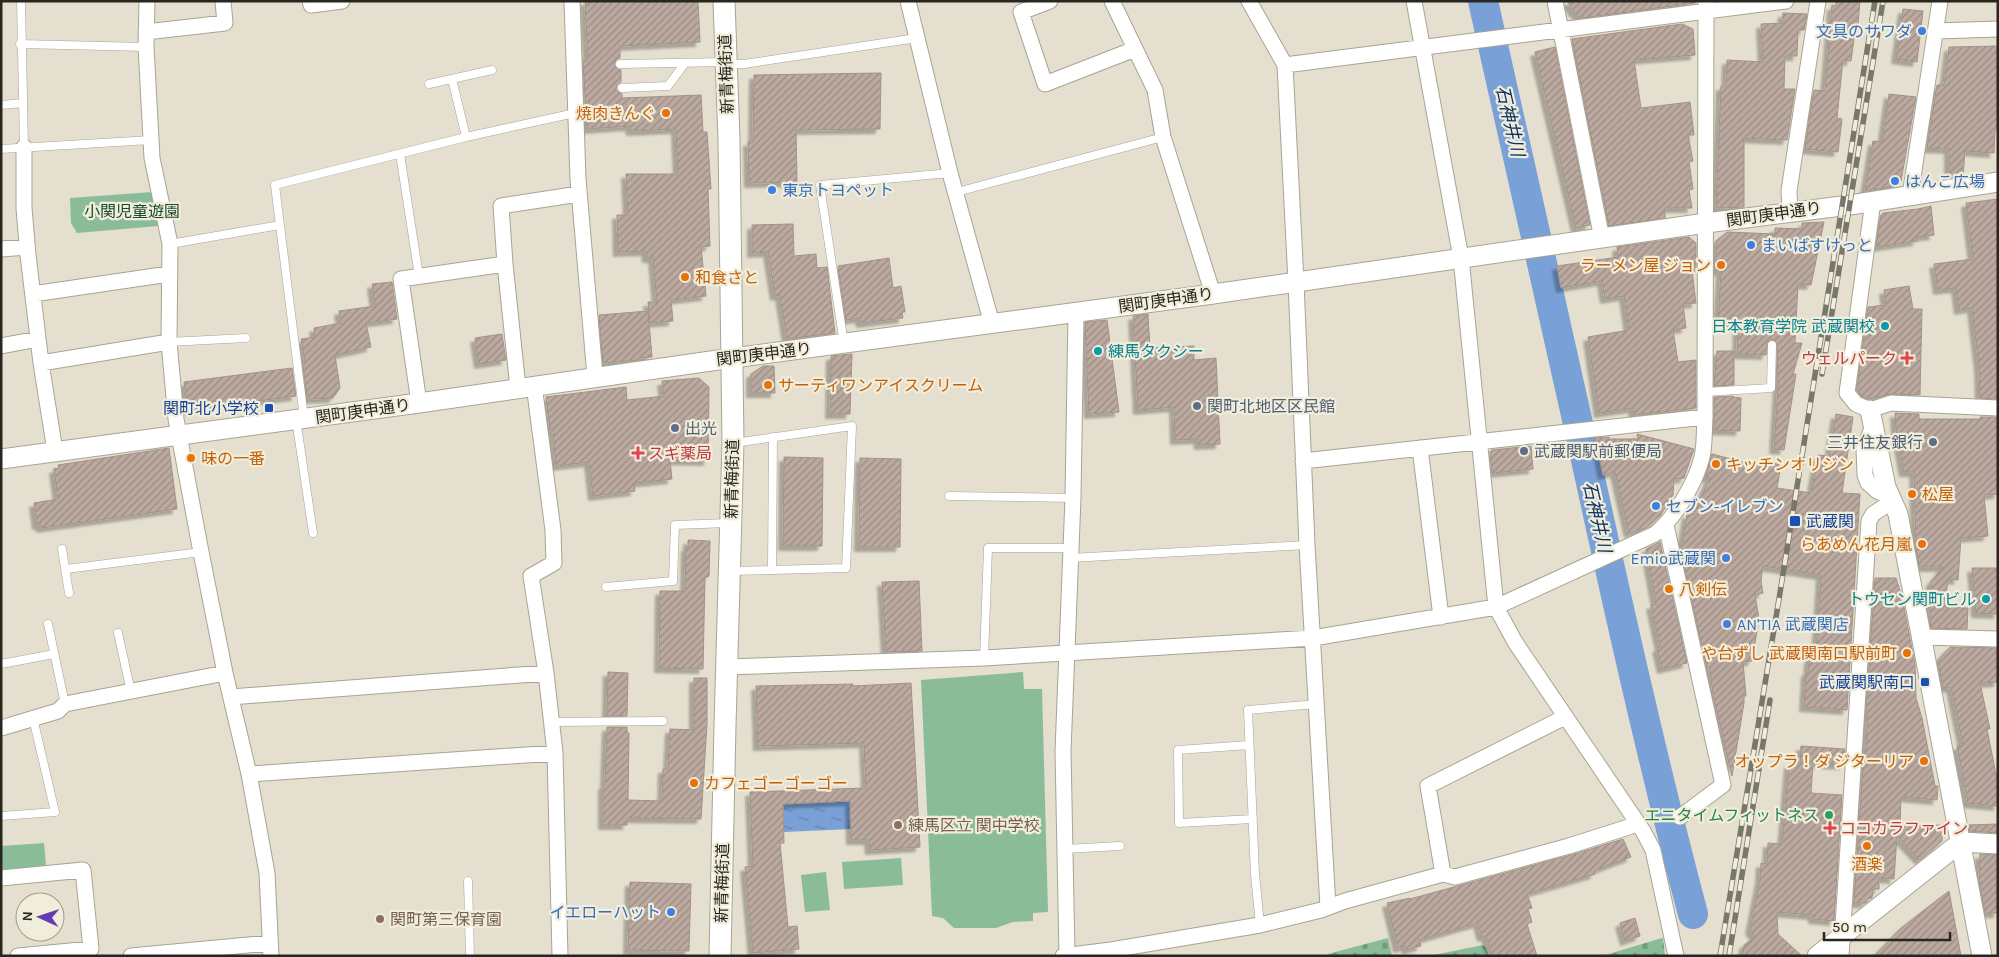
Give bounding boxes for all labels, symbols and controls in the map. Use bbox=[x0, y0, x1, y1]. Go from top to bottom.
place label: 文具のサワダ bbox=[1816, 22, 1912, 41]
marker: 文具のサワダ bbox=[1916, 25, 1928, 37]
street label: 新青梅街道 bbox=[715, 34, 737, 114]
water label: 石神井川 bbox=[1491, 83, 1529, 161]
place label: 焼肉きんぐ bbox=[576, 104, 656, 123]
marker: 焼肉きんぐ bbox=[660, 107, 672, 119]
place label: はんこ広場 bbox=[1905, 172, 1985, 191]
marker: はんこ広場 bbox=[1889, 175, 1901, 187]
place label: 東京トヨペット bbox=[782, 181, 894, 200]
marker: 東京トヨペット bbox=[766, 184, 778, 196]
street label: 関町庚申通り bbox=[1725, 198, 1823, 230]
park label: 小関児童遊園 bbox=[84, 202, 180, 221]
place label: まいばすけっと bbox=[1761, 236, 1873, 255]
marker: まいばすけっと bbox=[1745, 239, 1757, 251]
place label: ラーメン屋 ジョン bbox=[1580, 256, 1711, 275]
marker: ラーメン屋 ジョン bbox=[1715, 259, 1727, 271]
place label: 和食さと bbox=[695, 268, 759, 287]
marker: 和食さと bbox=[679, 271, 691, 283]
street label: 関町庚申通り bbox=[1117, 284, 1215, 316]
place label: 日本教育学院 武蔵関校 bbox=[1711, 317, 1875, 336]
marker: 日本教育学院 武蔵関校 bbox=[1879, 320, 1891, 332]
street label: 関町庚申通り bbox=[715, 339, 813, 369]
place label: 練馬タクシー bbox=[1108, 342, 1204, 361]
marker: 練馬タクシー bbox=[1092, 345, 1104, 357]
place label: ウェルパーク bbox=[1801, 349, 1897, 368]
marker: ウェルパーク bbox=[1901, 352, 1913, 364]
place label: サーティワンアイスクリーム bbox=[778, 376, 983, 395]
marker: サーティワンアイスクリーム bbox=[762, 379, 774, 391]
street label: 関町庚申通り bbox=[314, 395, 412, 427]
place label: 関町北地区区民館 bbox=[1207, 397, 1335, 416]
place label: 関町北小学校 bbox=[163, 399, 259, 418]
marker: 関町北地区区民館 bbox=[1191, 400, 1203, 412]
marker: 関町北小学校 bbox=[263, 402, 275, 414]
place label: 出光 bbox=[685, 419, 717, 438]
marker: 出光 bbox=[669, 422, 681, 434]
place label: 三井住友銀行 bbox=[1827, 433, 1923, 452]
marker: 三井住友銀行 bbox=[1927, 436, 1939, 448]
street label: 新青梅街道 bbox=[722, 439, 742, 519]
place label: 武蔵関駅前郵便局 bbox=[1534, 442, 1662, 461]
place label: スギ薬局 bbox=[648, 444, 712, 463]
marker: 武蔵関駅前郵便局 bbox=[1518, 445, 1530, 457]
marker: スギ薬局 bbox=[632, 447, 644, 459]
place label: 味の一番 bbox=[201, 449, 265, 468]
marker: 味の一番 bbox=[185, 452, 197, 464]
place label: キッチンオリジン bbox=[1726, 455, 1854, 474]
marker: キッチンオリジン bbox=[1710, 458, 1722, 470]
water label: 石神井川 bbox=[1578, 479, 1616, 557]
place label: 松屋 bbox=[1922, 485, 1954, 504]
marker: 松屋 bbox=[1906, 488, 1918, 500]
place label: セブン-イレブン bbox=[1666, 497, 1784, 516]
marker: セブン-イレブン bbox=[1650, 500, 1662, 512]
place label: 武蔵関 bbox=[1806, 512, 1854, 531]
marker: 武蔵関 bbox=[1788, 514, 1802, 528]
place label: らあめん花月嵐 bbox=[1800, 535, 1912, 554]
marker: らあめん花月嵐 bbox=[1916, 538, 1928, 550]
place label: Emio武蔵関 bbox=[1631, 549, 1716, 568]
marker: Emio武蔵関 bbox=[1720, 552, 1732, 564]
place label: 八剣伝 bbox=[1679, 580, 1727, 599]
marker: 八剣伝 bbox=[1663, 583, 1675, 595]
place label: トウセン関町ビル bbox=[1848, 590, 1976, 609]
marker: トウセン関町ビル bbox=[1980, 593, 1992, 605]
place label: AN'TIA 武蔵関店 bbox=[1737, 615, 1849, 634]
marker: AN'TIA 武蔵関店 bbox=[1721, 618, 1733, 630]
place label: や台ずし 武蔵関南口駅前町 bbox=[1701, 644, 1897, 663]
marker: や台ずし 武蔵関南口駅前町 bbox=[1901, 647, 1913, 659]
place label: 武蔵関駅南口 bbox=[1819, 673, 1915, 692]
marker: 武蔵関駅南口 bbox=[1919, 676, 1931, 688]
place label: オップラ！ダ ジターリア bbox=[1735, 752, 1914, 771]
marker: オップラ！ダ ジターリア bbox=[1918, 755, 1930, 767]
place label: カフェゴーゴーゴー bbox=[704, 774, 848, 793]
marker: カフェゴーゴーゴー bbox=[688, 777, 700, 789]
place label: エニタイムフィットネス bbox=[1645, 806, 1819, 825]
marker: エニタイムフィットネス bbox=[1823, 809, 1835, 821]
place label: 練馬区立 関中学校 bbox=[908, 816, 1040, 835]
marker: 練馬区立 関中学校 bbox=[892, 819, 904, 831]
place label: ココカラファイン bbox=[1840, 819, 1968, 838]
marker: ココカラファイン bbox=[1824, 822, 1836, 834]
marker: 酒楽 bbox=[1861, 840, 1873, 852]
street label: 新青梅街道 bbox=[712, 843, 732, 923]
place label: 酒楽 bbox=[1851, 855, 1883, 874]
north arrow bbox=[15, 892, 65, 942]
place label: イエローハット bbox=[549, 903, 661, 922]
marker: イエローハット bbox=[665, 906, 677, 918]
place label: 関町第三保育園 bbox=[390, 910, 502, 929]
scale bar bbox=[1824, 910, 1950, 942]
text: N bbox=[19, 911, 36, 922]
marker: 関町第三保育園 bbox=[374, 913, 386, 925]
text: 50 m bbox=[1832, 918, 1867, 936]

